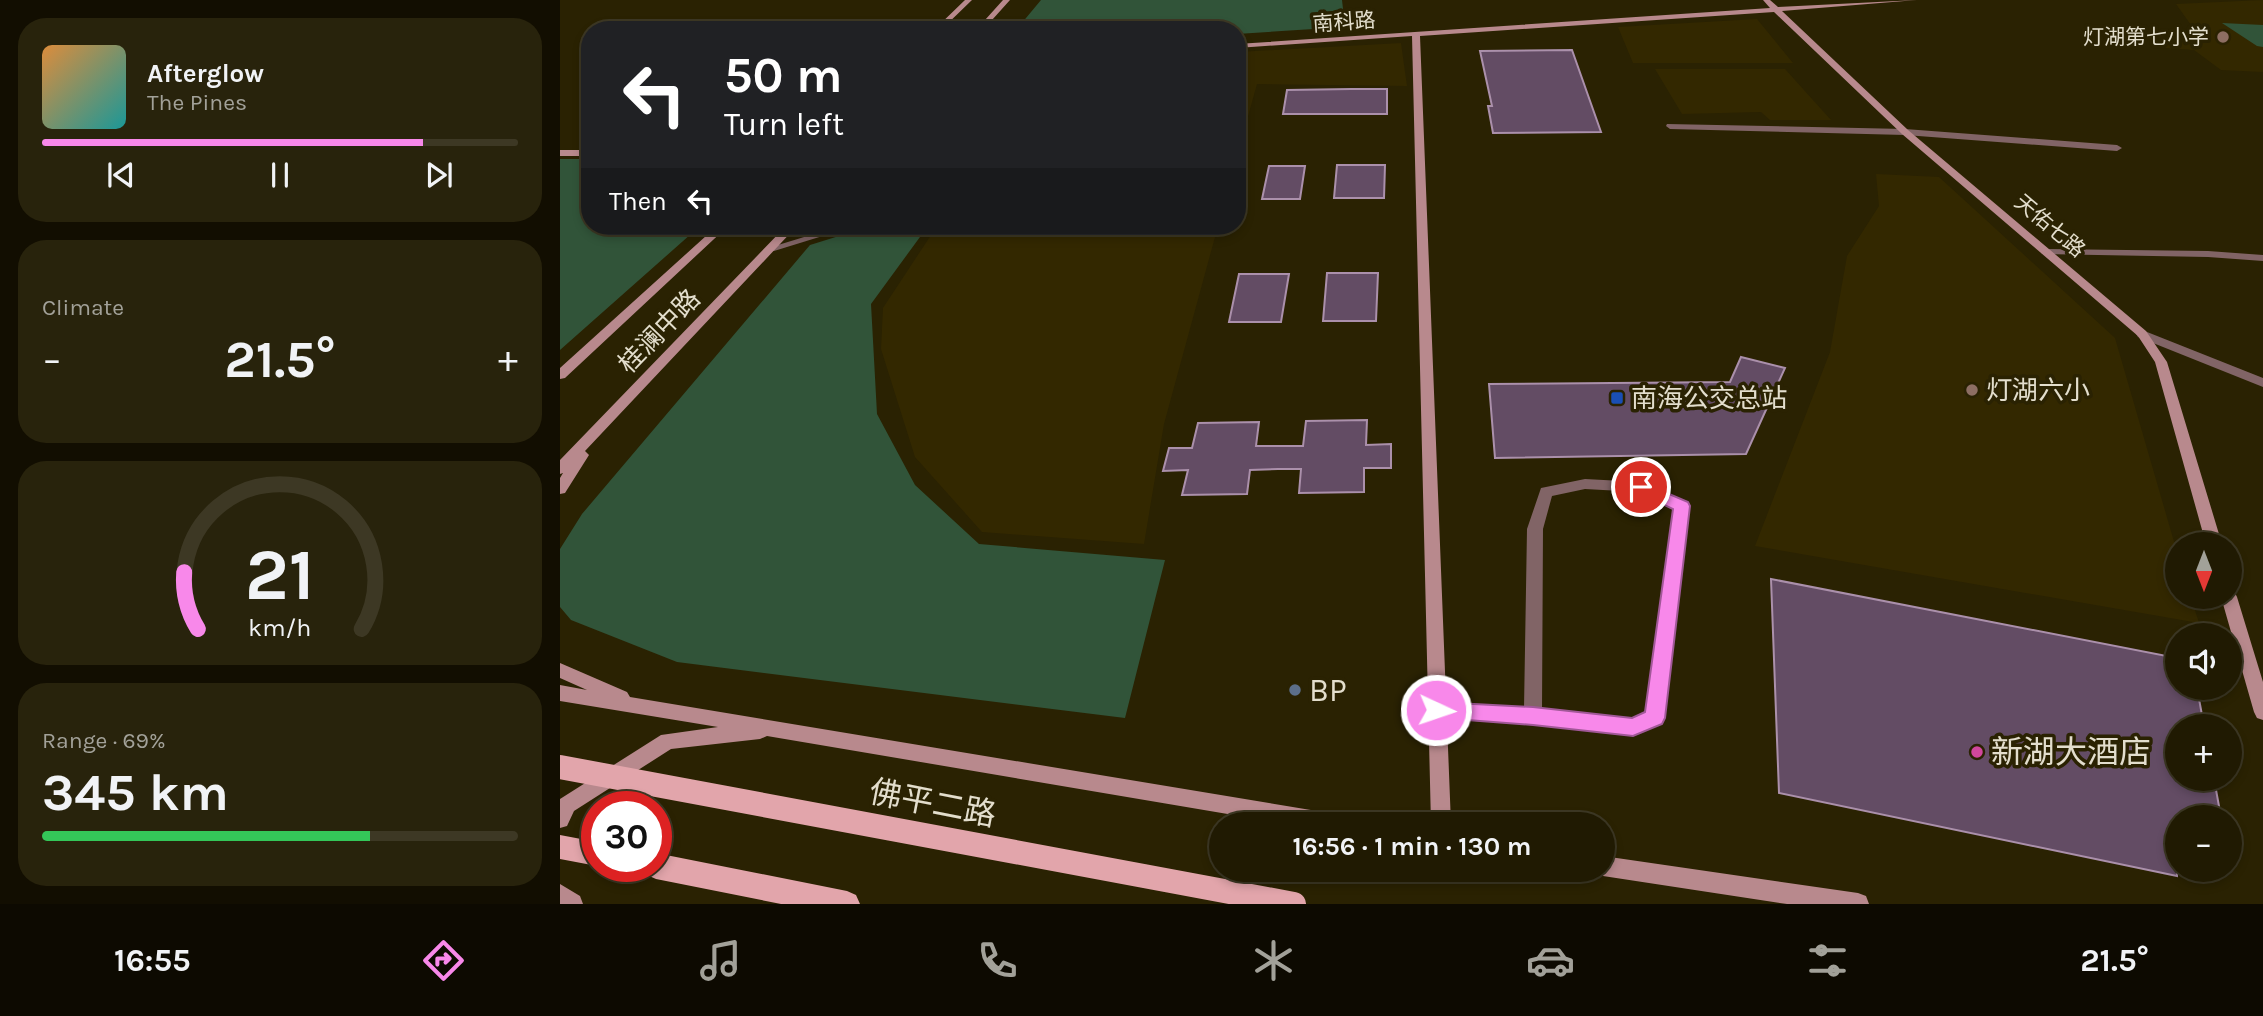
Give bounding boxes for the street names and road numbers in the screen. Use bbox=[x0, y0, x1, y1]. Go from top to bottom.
street label: 南科路 bbox=[1312, 8, 1376, 36]
street label: 天佑七路 bbox=[2010, 190, 2090, 262]
street label: 桂澜中路 bbox=[612, 283, 707, 380]
street label: 佛平二路 bbox=[867, 773, 999, 834]

